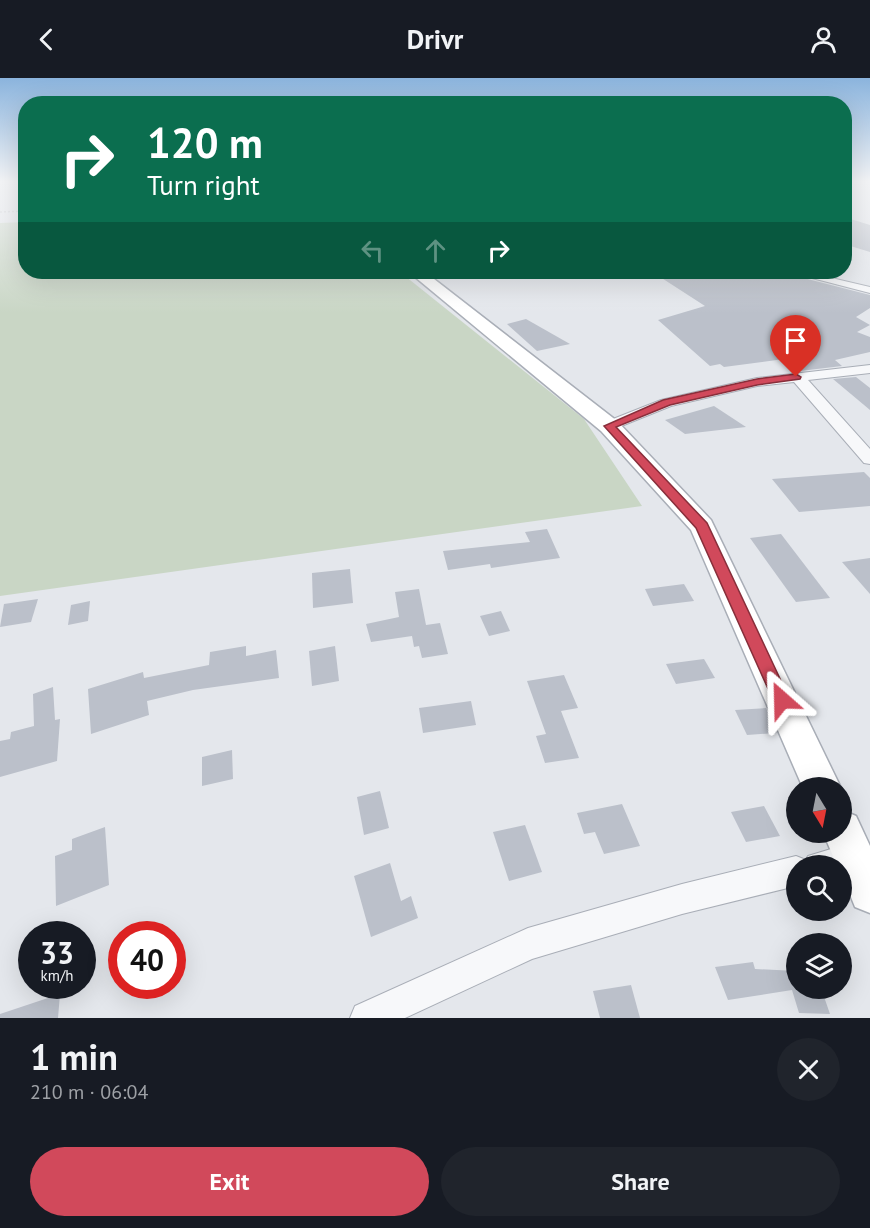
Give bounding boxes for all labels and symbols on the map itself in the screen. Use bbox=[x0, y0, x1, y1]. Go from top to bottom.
pin bbox=[770, 315, 821, 377]
position arrow bbox=[750, 668, 814, 732]
north arrow bbox=[786, 777, 852, 843]
speed limit sign: 40 bbox=[108, 921, 186, 999]

